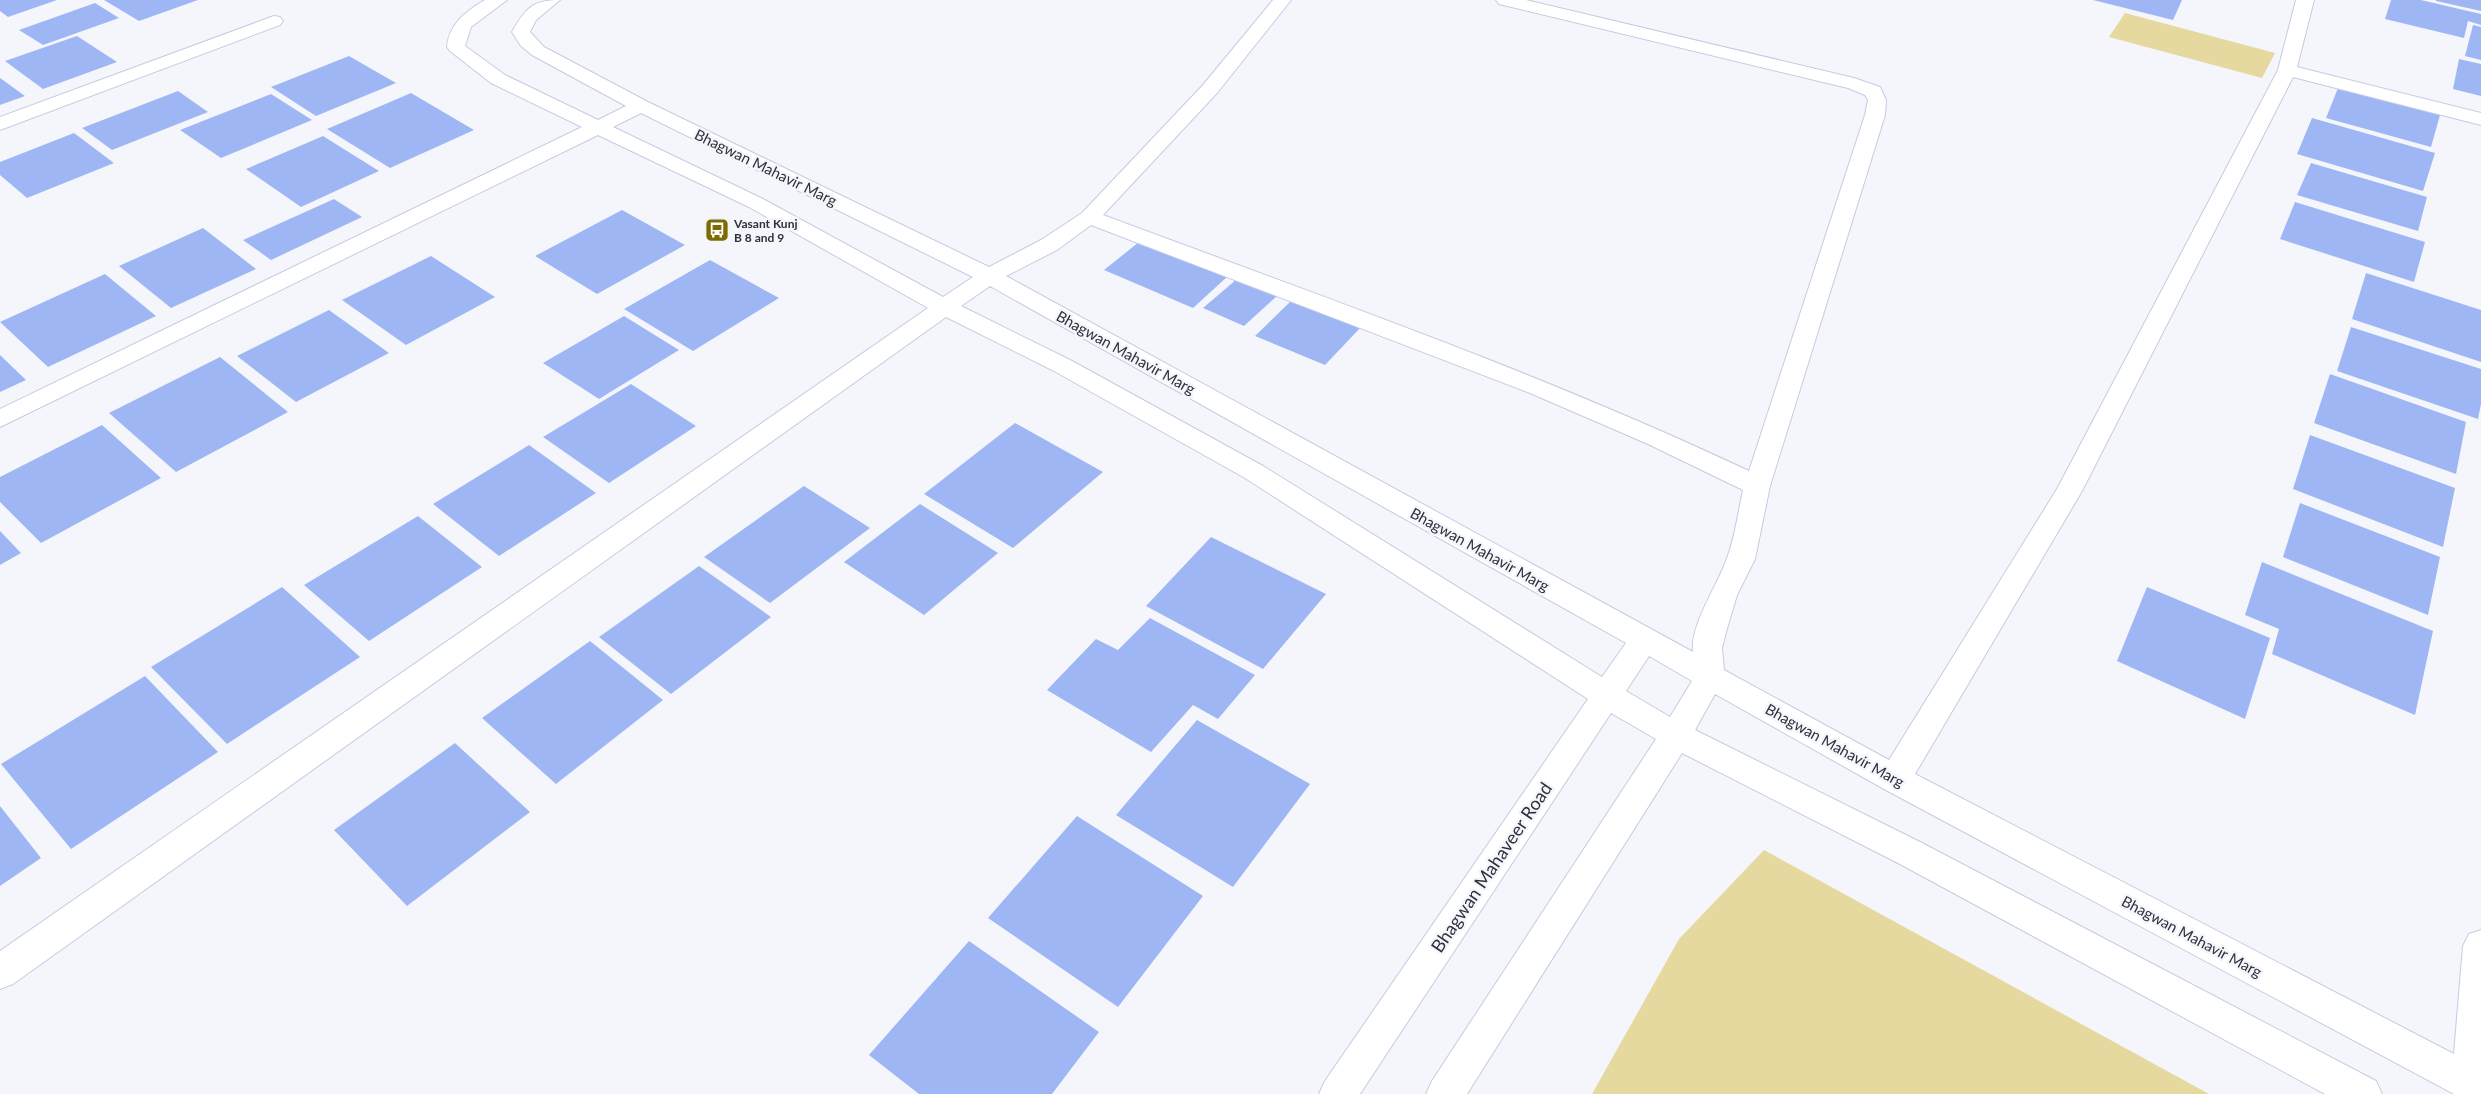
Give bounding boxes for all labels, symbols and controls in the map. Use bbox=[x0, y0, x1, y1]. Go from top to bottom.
street label: Bhagwan Mahavir Marg bbox=[692, 125, 840, 209]
place label: Vasant Kunj B 8 and 9 bbox=[733, 216, 797, 245]
bus stop icon: Vasant Kunj B 8 and 9 bbox=[704, 217, 730, 243]
street label: Bhagwan Mahavir Marg bbox=[1053, 306, 1199, 398]
street label: Bhagwan Mahavir Marg bbox=[1407, 503, 1553, 595]
street label: Bhagwan Mahavir Marg bbox=[1762, 699, 1908, 791]
street label: Bhagwan Mahaveer Road bbox=[1426, 778, 1556, 956]
street label: Bhagwan Mahavir Marg bbox=[2119, 891, 2265, 981]

